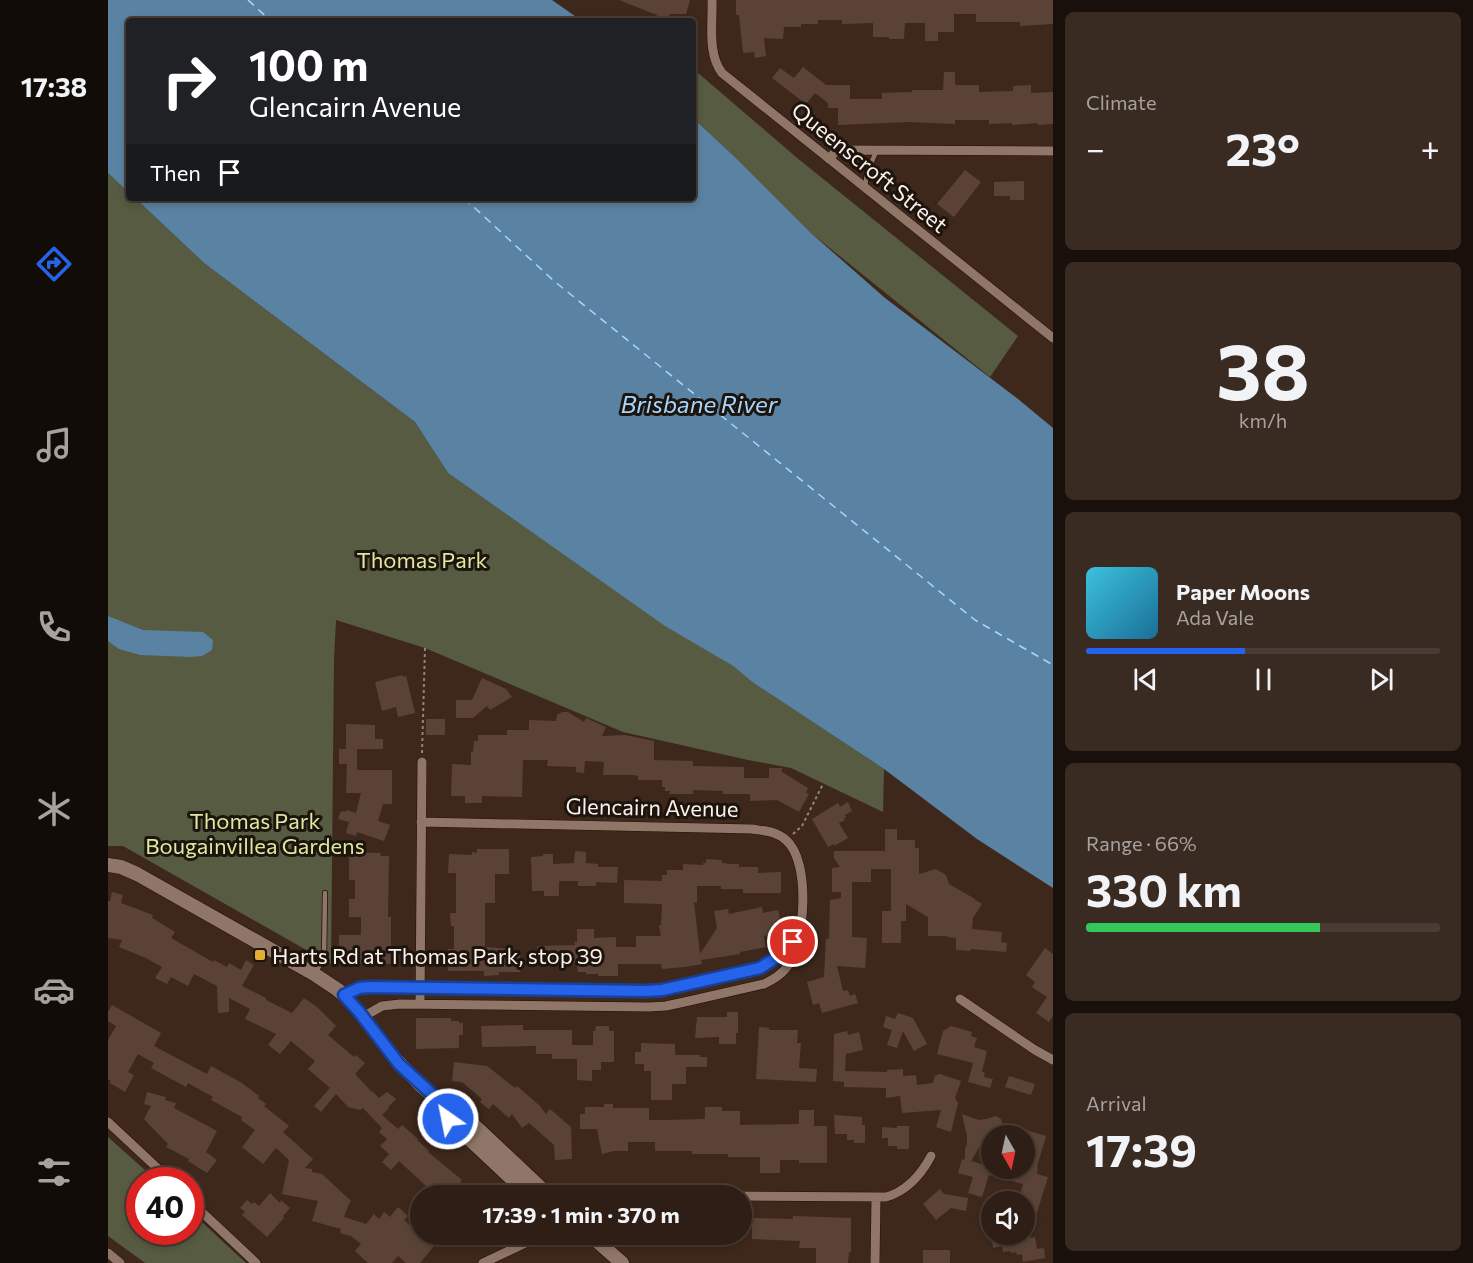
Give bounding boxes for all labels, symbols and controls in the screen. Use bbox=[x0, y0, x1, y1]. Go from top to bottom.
text: 100 m bbox=[249, 38, 369, 90]
icon: right bbox=[150, 42, 228, 120]
text: 17:38 bbox=[21, 70, 87, 103]
text: Glencairn Avenue bbox=[249, 90, 461, 123]
text: Climate bbox=[1086, 90, 1156, 114]
street label: Queenscroft Street bbox=[787, 96, 953, 238]
text: 23° bbox=[1226, 120, 1300, 175]
text: − bbox=[1086, 127, 1105, 168]
text: + bbox=[1421, 127, 1440, 168]
icon: arrive bbox=[213, 156, 246, 189]
text: Then bbox=[150, 159, 201, 186]
icon: directions bbox=[33, 243, 75, 285]
text: 38 bbox=[1216, 321, 1310, 416]
water label: Brisbane River bbox=[621, 389, 779, 418]
text: km/h bbox=[1239, 408, 1287, 432]
icon: music bbox=[33, 424, 75, 466]
park label: Thomas Park bbox=[357, 546, 487, 573]
text: Paper Moons bbox=[1176, 578, 1310, 605]
text: Ada Vale bbox=[1176, 605, 1254, 629]
icon: phone bbox=[33, 606, 75, 648]
icon: previous bbox=[1129, 663, 1162, 696]
icon: pause bbox=[1247, 663, 1280, 696]
icon: next bbox=[1365, 663, 1398, 696]
icon: climate bbox=[33, 788, 75, 830]
street label: Glencairn Avenue bbox=[565, 792, 739, 822]
park label: Thomas Park Bougainvillea Gardens bbox=[145, 807, 365, 859]
text: Range · 66% bbox=[1086, 831, 1197, 855]
text: 330 km bbox=[1086, 861, 1242, 916]
pin bbox=[767, 916, 818, 967]
icon: arrive bbox=[776, 925, 809, 958]
place label: Harts Rd at Thomas Park, stop 39 bbox=[272, 942, 603, 969]
marker: Harts Rd at Thomas Park, stop 39 bbox=[253, 948, 267, 962]
icon: car bbox=[33, 969, 75, 1011]
position arrow bbox=[416, 1087, 480, 1151]
text: Arrival bbox=[1086, 1091, 1147, 1115]
text: 17:39 bbox=[1086, 1121, 1197, 1176]
north arrow bbox=[981, 1125, 1035, 1179]
map controls bbox=[981, 1125, 1035, 1245]
icon: filters bbox=[33, 1151, 75, 1193]
speed limit sign: 40 bbox=[126, 1167, 204, 1245]
button: sound bbox=[981, 1191, 1035, 1245]
text: 17:39 · 1 min · 370 m bbox=[482, 1201, 680, 1228]

